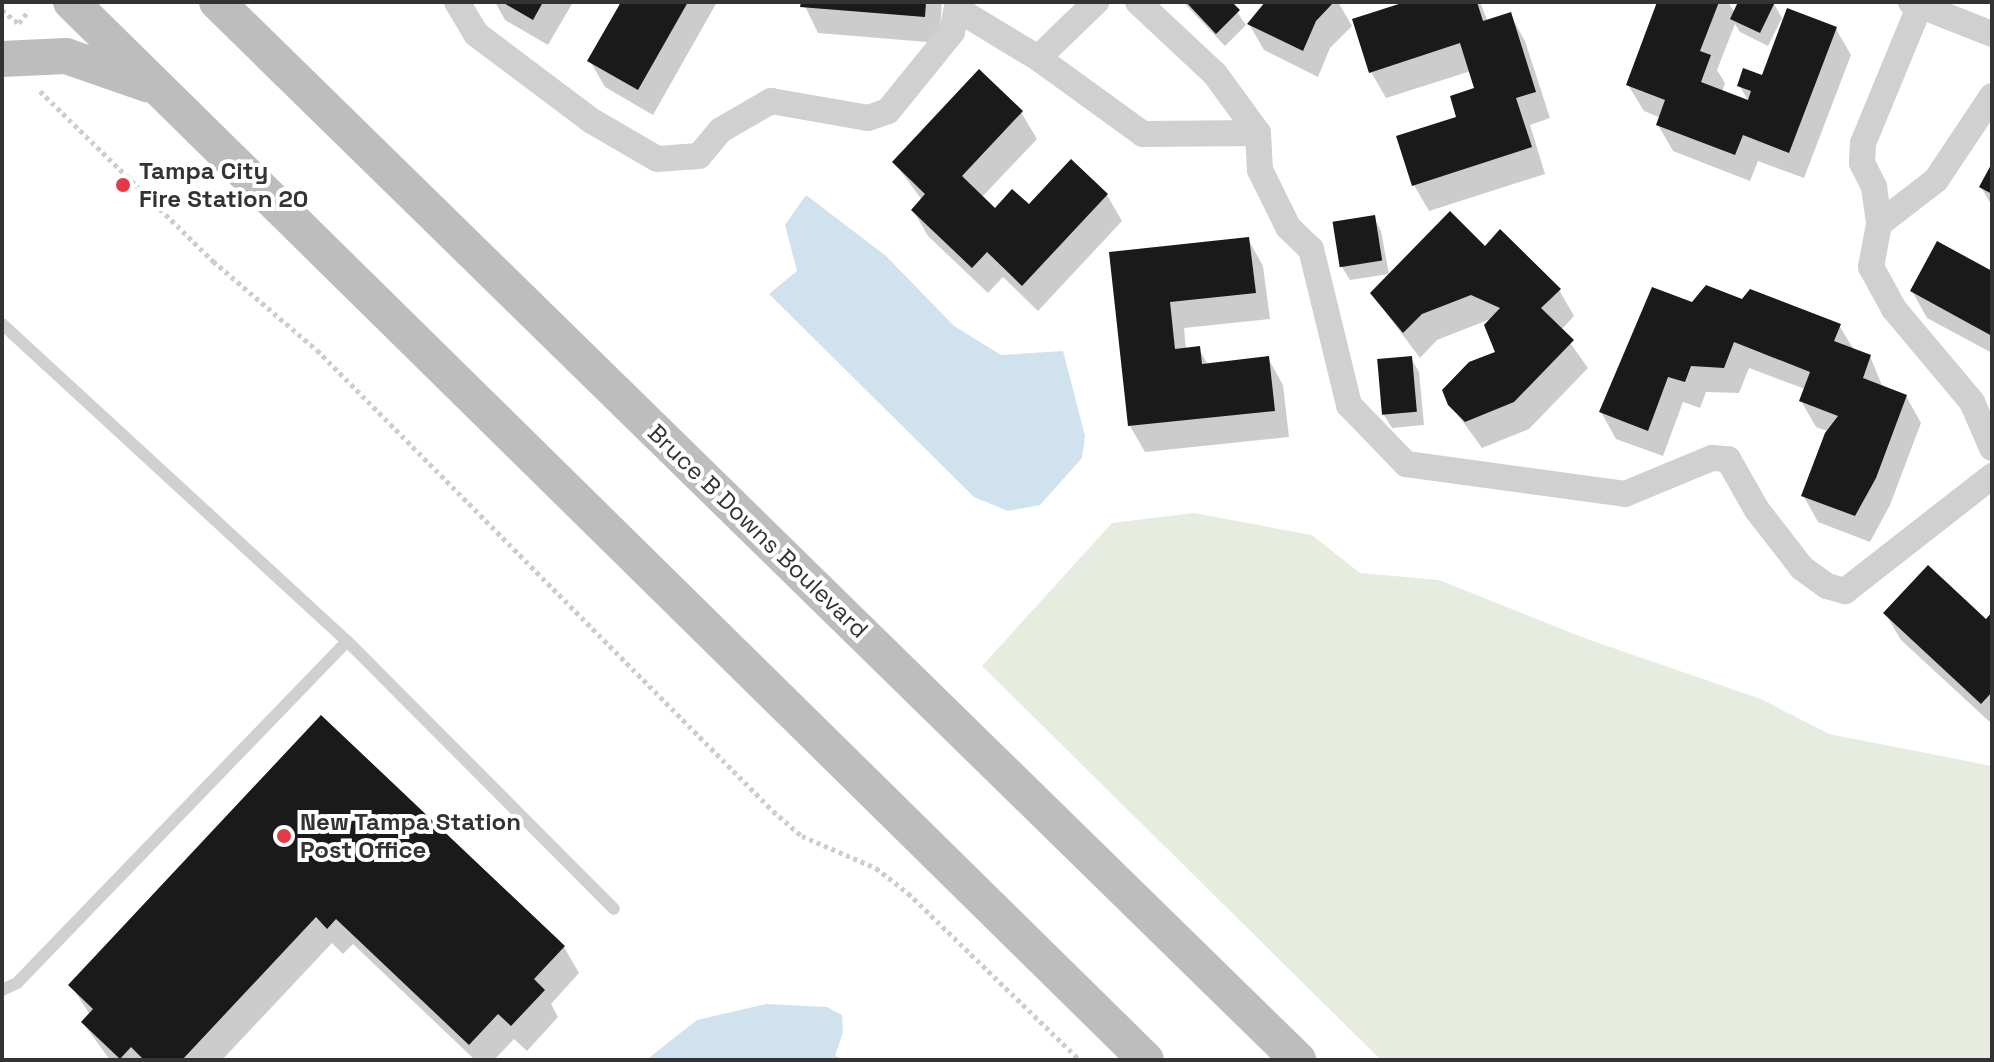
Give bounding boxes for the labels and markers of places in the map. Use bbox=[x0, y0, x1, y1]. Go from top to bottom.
place label: Tampa City Fire Station 20 bbox=[139, 157, 308, 213]
marker: Tampa City Fire Station 20 bbox=[114, 176, 132, 194]
place label: New Tampa Station Post Office bbox=[300, 808, 522, 864]
marker: New Tampa Station Post Office bbox=[275, 827, 293, 845]

